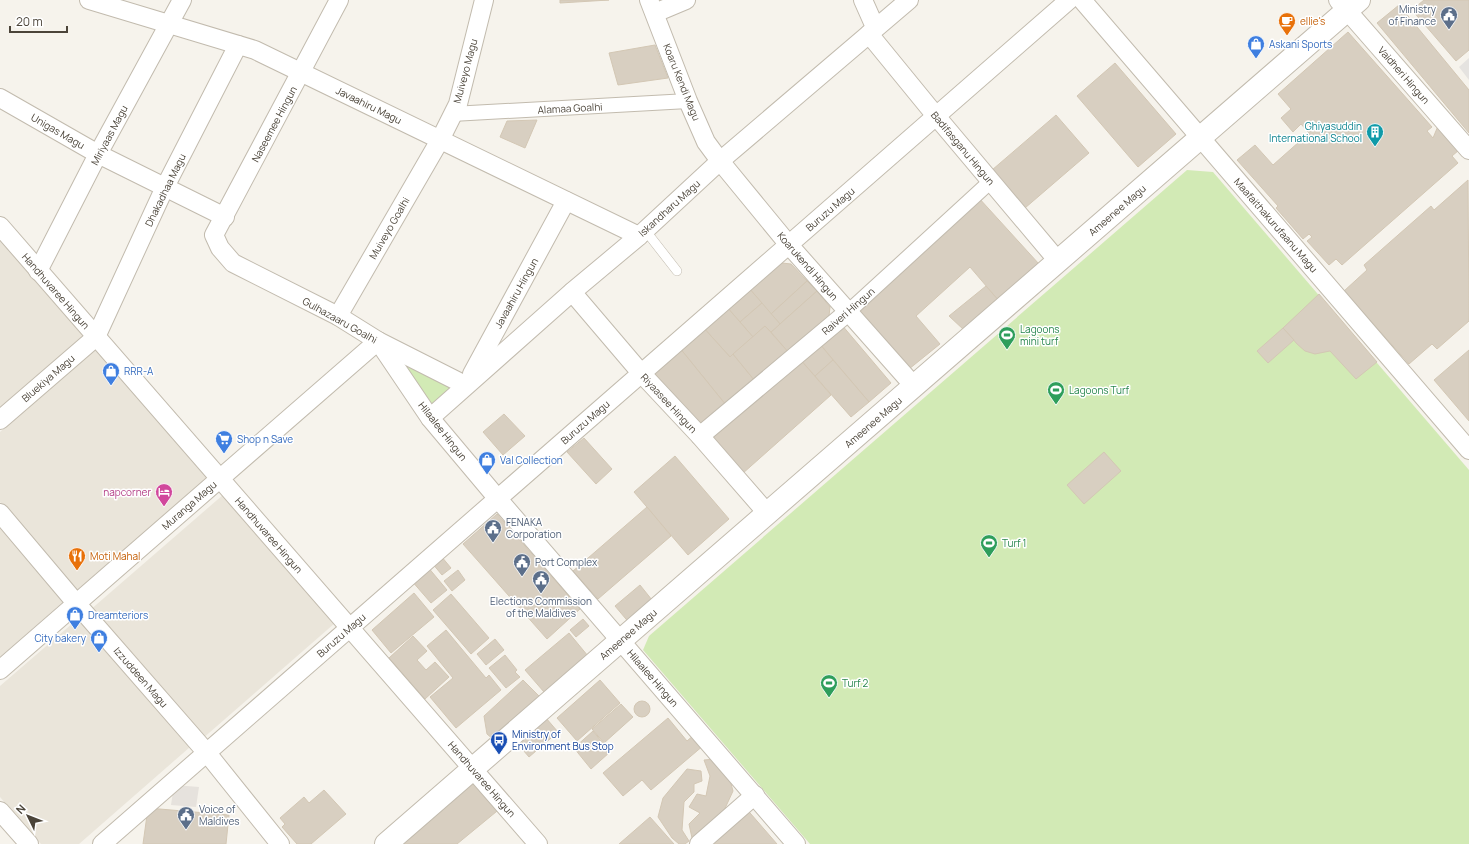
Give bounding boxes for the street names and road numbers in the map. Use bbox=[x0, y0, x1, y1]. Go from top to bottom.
street label: Muiveyo Magu bbox=[450, 37, 480, 105]
street label: Koaru Kendi Magu bbox=[660, 41, 704, 123]
street label: Vaidheri Hingun bbox=[1375, 43, 1433, 107]
street label: Naseemee Hingun bbox=[248, 83, 300, 164]
street label: Javaahiru Magu bbox=[334, 83, 404, 127]
street label: Alamaa Goalhi bbox=[537, 99, 603, 117]
street label: Miriyaas Magu bbox=[87, 103, 131, 167]
street label: Badifasganu Hingun bbox=[928, 108, 998, 188]
street label: Unigas Magu bbox=[29, 110, 87, 152]
street label: Dhakadhaa Magu bbox=[141, 151, 189, 229]
street label: Maafaithakurufaanu Magu bbox=[1231, 175, 1321, 275]
street label: Iskandharu Magu bbox=[635, 176, 703, 240]
street label: Ameenee Magu bbox=[1085, 181, 1149, 239]
street label: Buruzu Magu bbox=[803, 184, 858, 234]
street label: Muiveyo Goalhi bbox=[366, 194, 412, 262]
street label: Koarukendi Hingun bbox=[774, 229, 842, 303]
street label: Handhuvaree Hingun bbox=[19, 250, 93, 332]
street label: Javaahiru Hingun bbox=[491, 255, 541, 331]
street label: Raiveri Hingun bbox=[819, 284, 877, 338]
street label: Gulhazaaru Goalhi bbox=[300, 294, 380, 346]
street label: Bluekiya Magu bbox=[19, 351, 78, 405]
street label: Riyaasee Hingun bbox=[638, 370, 700, 436]
street label: Ameenee Magu bbox=[841, 393, 905, 451]
street label: Buruzu Magu bbox=[558, 397, 613, 447]
street label: Hilaalee Hingun bbox=[415, 398, 471, 464]
street label: Muranga Magu bbox=[159, 477, 220, 533]
street label: Handhuvaree Hingun bbox=[232, 494, 306, 576]
street label: Ameenee Magu bbox=[596, 605, 660, 663]
street label: Buruzu Magu bbox=[314, 610, 369, 660]
street label: Izzuddeen Magu bbox=[111, 644, 171, 710]
street label: Hilaalee Hingun bbox=[624, 646, 682, 710]
street label: Handhuvaree Hingun bbox=[445, 738, 519, 820]

